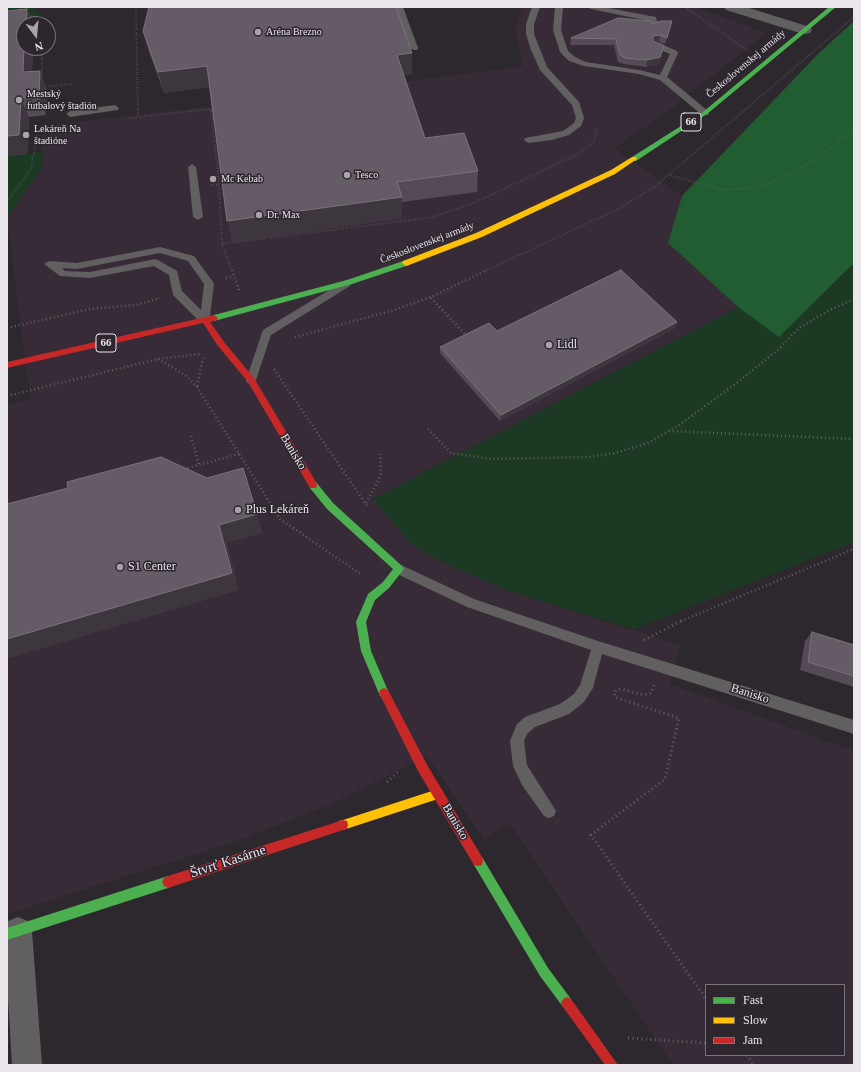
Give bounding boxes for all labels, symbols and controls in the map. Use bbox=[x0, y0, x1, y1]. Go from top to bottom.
north arrow bbox=[16, 16, 56, 56]
place label: Aréna Brezno bbox=[266, 26, 322, 38]
marker: Aréna Brezno bbox=[253, 27, 263, 37]
street label: Československej armády bbox=[704, 27, 788, 101]
text: N bbox=[34, 40, 45, 53]
place label: Mestský futbalový štadión bbox=[27, 88, 97, 112]
marker: Mestský futbalový štadión bbox=[14, 95, 24, 105]
road number: 66 bbox=[681, 113, 701, 131]
place label: Lekáreň Na štadióne bbox=[34, 123, 81, 146]
marker: Lekáreň Na štadióne bbox=[21, 130, 31, 140]
place label: Tesco bbox=[355, 169, 378, 181]
marker: Tesco bbox=[342, 170, 352, 180]
place label: Mc Kebab bbox=[221, 173, 263, 185]
marker: Mc Kebab bbox=[208, 174, 218, 184]
place label: Dr. Max bbox=[267, 209, 300, 221]
marker: Dr. Max bbox=[254, 210, 264, 220]
street label: Československej armády bbox=[378, 220, 476, 266]
road number: 66 bbox=[96, 334, 116, 352]
place label: Lidl bbox=[557, 338, 577, 352]
marker: Lidl bbox=[544, 340, 554, 350]
street label: Banisko bbox=[277, 431, 309, 473]
place label: Plus Lekáreň bbox=[246, 503, 309, 517]
marker: Plus Lekáreň bbox=[233, 505, 243, 515]
place label: S1 Center bbox=[128, 560, 176, 574]
marker: S1 Center bbox=[115, 562, 125, 572]
street label: Banisko bbox=[729, 681, 771, 707]
street label: Banisko bbox=[439, 801, 471, 843]
street label: Štvrť Kasárne bbox=[188, 842, 268, 882]
legend bbox=[705, 984, 845, 1056]
text: Fast bbox=[743, 993, 763, 1007]
text: Slow bbox=[743, 1013, 768, 1027]
text: Jam bbox=[743, 1033, 762, 1047]

